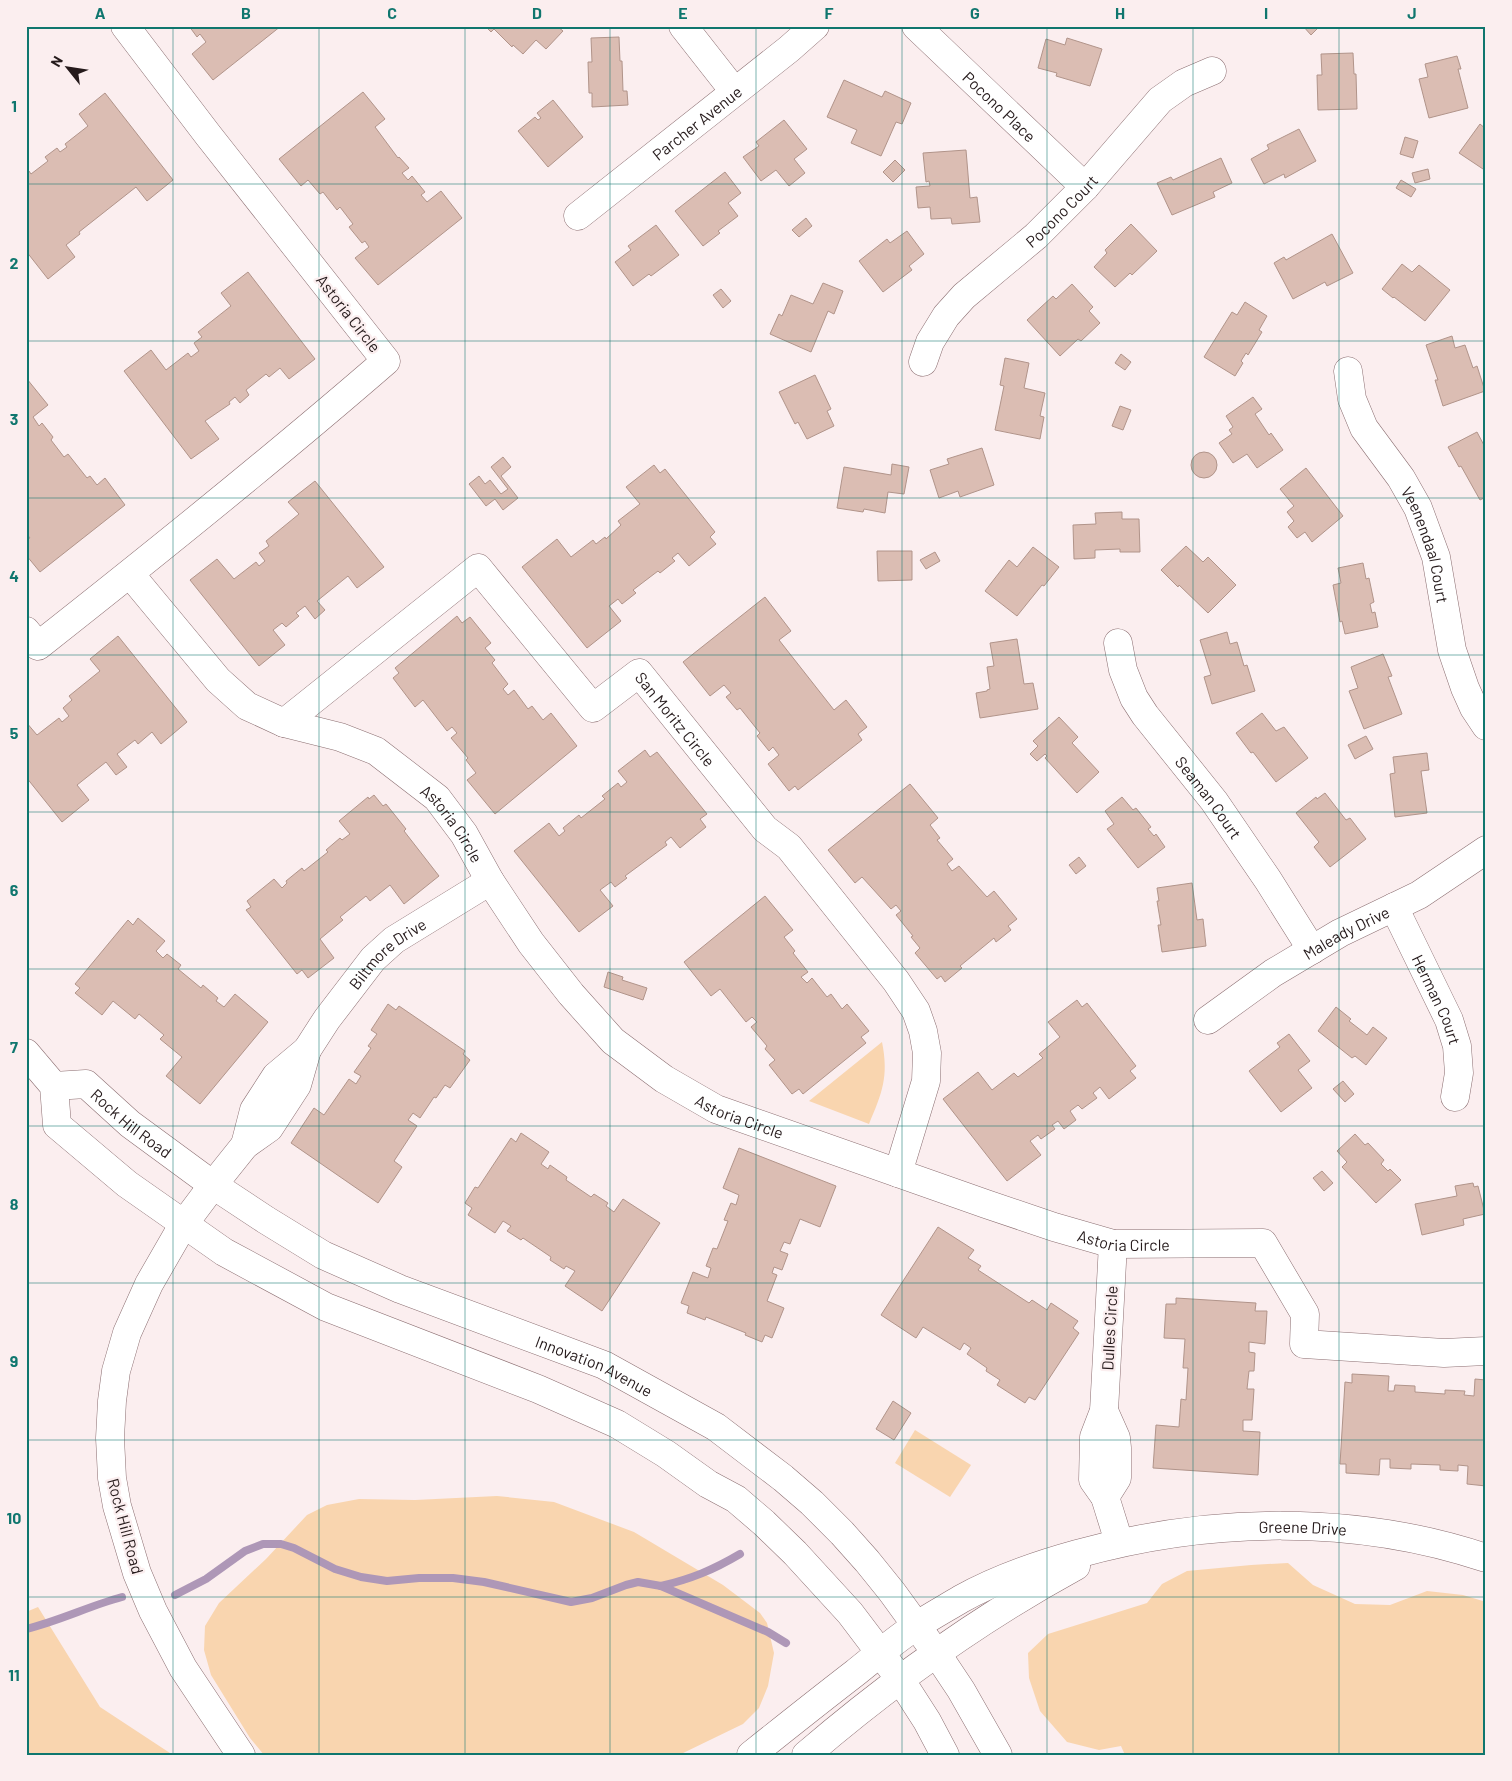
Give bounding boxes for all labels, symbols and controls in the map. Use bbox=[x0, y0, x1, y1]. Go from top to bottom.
text: A bbox=[95, 3, 106, 22]
text: B bbox=[241, 3, 251, 22]
text: C bbox=[387, 3, 397, 22]
text: D bbox=[532, 3, 542, 22]
text: E bbox=[678, 3, 688, 22]
text: F bbox=[825, 3, 834, 22]
text: G bbox=[970, 3, 980, 22]
text: H bbox=[1115, 3, 1125, 22]
text: I bbox=[1264, 3, 1268, 22]
text: J bbox=[1407, 3, 1417, 22]
north arrow bbox=[42, 42, 92, 92]
text: N bbox=[47, 53, 66, 70]
street label: Pocono Place bbox=[960, 67, 1040, 145]
street label: Parcher Avenue bbox=[648, 81, 745, 163]
text: 1 bbox=[11, 96, 17, 115]
street label: Pocono Court bbox=[1021, 171, 1101, 251]
text: 2 bbox=[10, 253, 19, 272]
street label: Astoria Circle bbox=[313, 270, 385, 356]
text: 3 bbox=[10, 409, 18, 428]
street label: Veenendaal Court bbox=[1398, 483, 1453, 604]
text: 4 bbox=[9, 566, 19, 585]
street label: San Moritz Circle bbox=[632, 668, 720, 770]
text: 5 bbox=[10, 723, 19, 742]
street label: Seaman Court bbox=[1172, 752, 1246, 842]
street label: Astoria Circle bbox=[417, 780, 487, 866]
text: 6 bbox=[10, 880, 19, 899]
street label: Maleady Drive bbox=[1299, 901, 1392, 963]
street label: Biltmore Drive bbox=[344, 913, 429, 992]
street label: Herman Court bbox=[1409, 951, 1465, 1047]
text: 7 bbox=[10, 1037, 18, 1056]
street label: Rock Hill Road bbox=[87, 1084, 176, 1161]
street label: Astoria Circle bbox=[692, 1090, 786, 1142]
text: 8 bbox=[10, 1194, 19, 1213]
street label: Astoria Circle bbox=[1075, 1225, 1170, 1254]
street label: Dulles Circle bbox=[1097, 1285, 1121, 1371]
street label: Innovation Avenue bbox=[533, 1331, 656, 1400]
text: 9 bbox=[10, 1351, 18, 1370]
street label: Rock Hill Road bbox=[104, 1476, 148, 1576]
text: 10 bbox=[7, 1508, 21, 1527]
street label: Greene Drive bbox=[1258, 1516, 1348, 1538]
text: 11 bbox=[8, 1665, 20, 1684]

